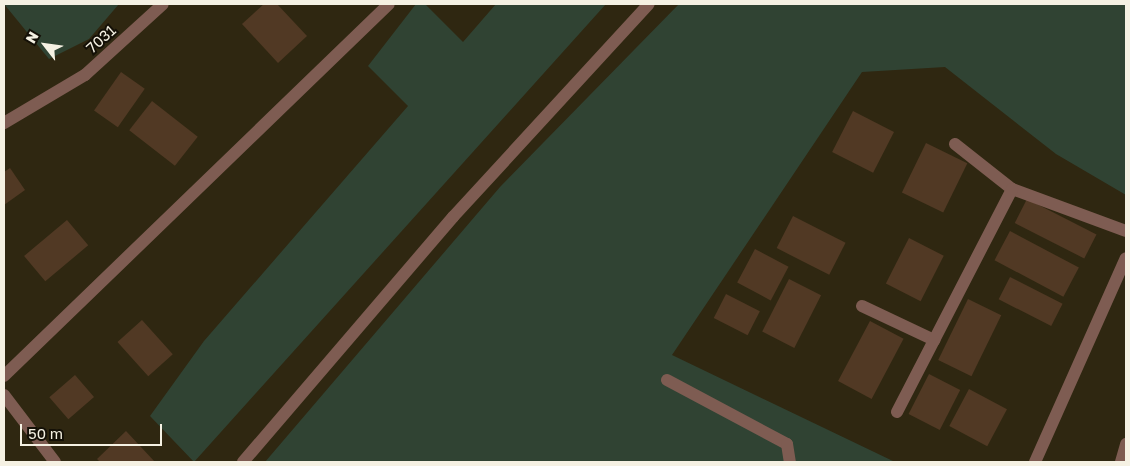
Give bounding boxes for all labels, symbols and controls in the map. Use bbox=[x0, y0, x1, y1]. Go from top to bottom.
north arrow bbox=[20, 20, 70, 70]
street label: 7031 bbox=[83, 21, 119, 57]
text: N bbox=[22, 28, 42, 46]
scale bar bbox=[22, 414, 165, 446]
text: 50 m bbox=[28, 424, 63, 442]

